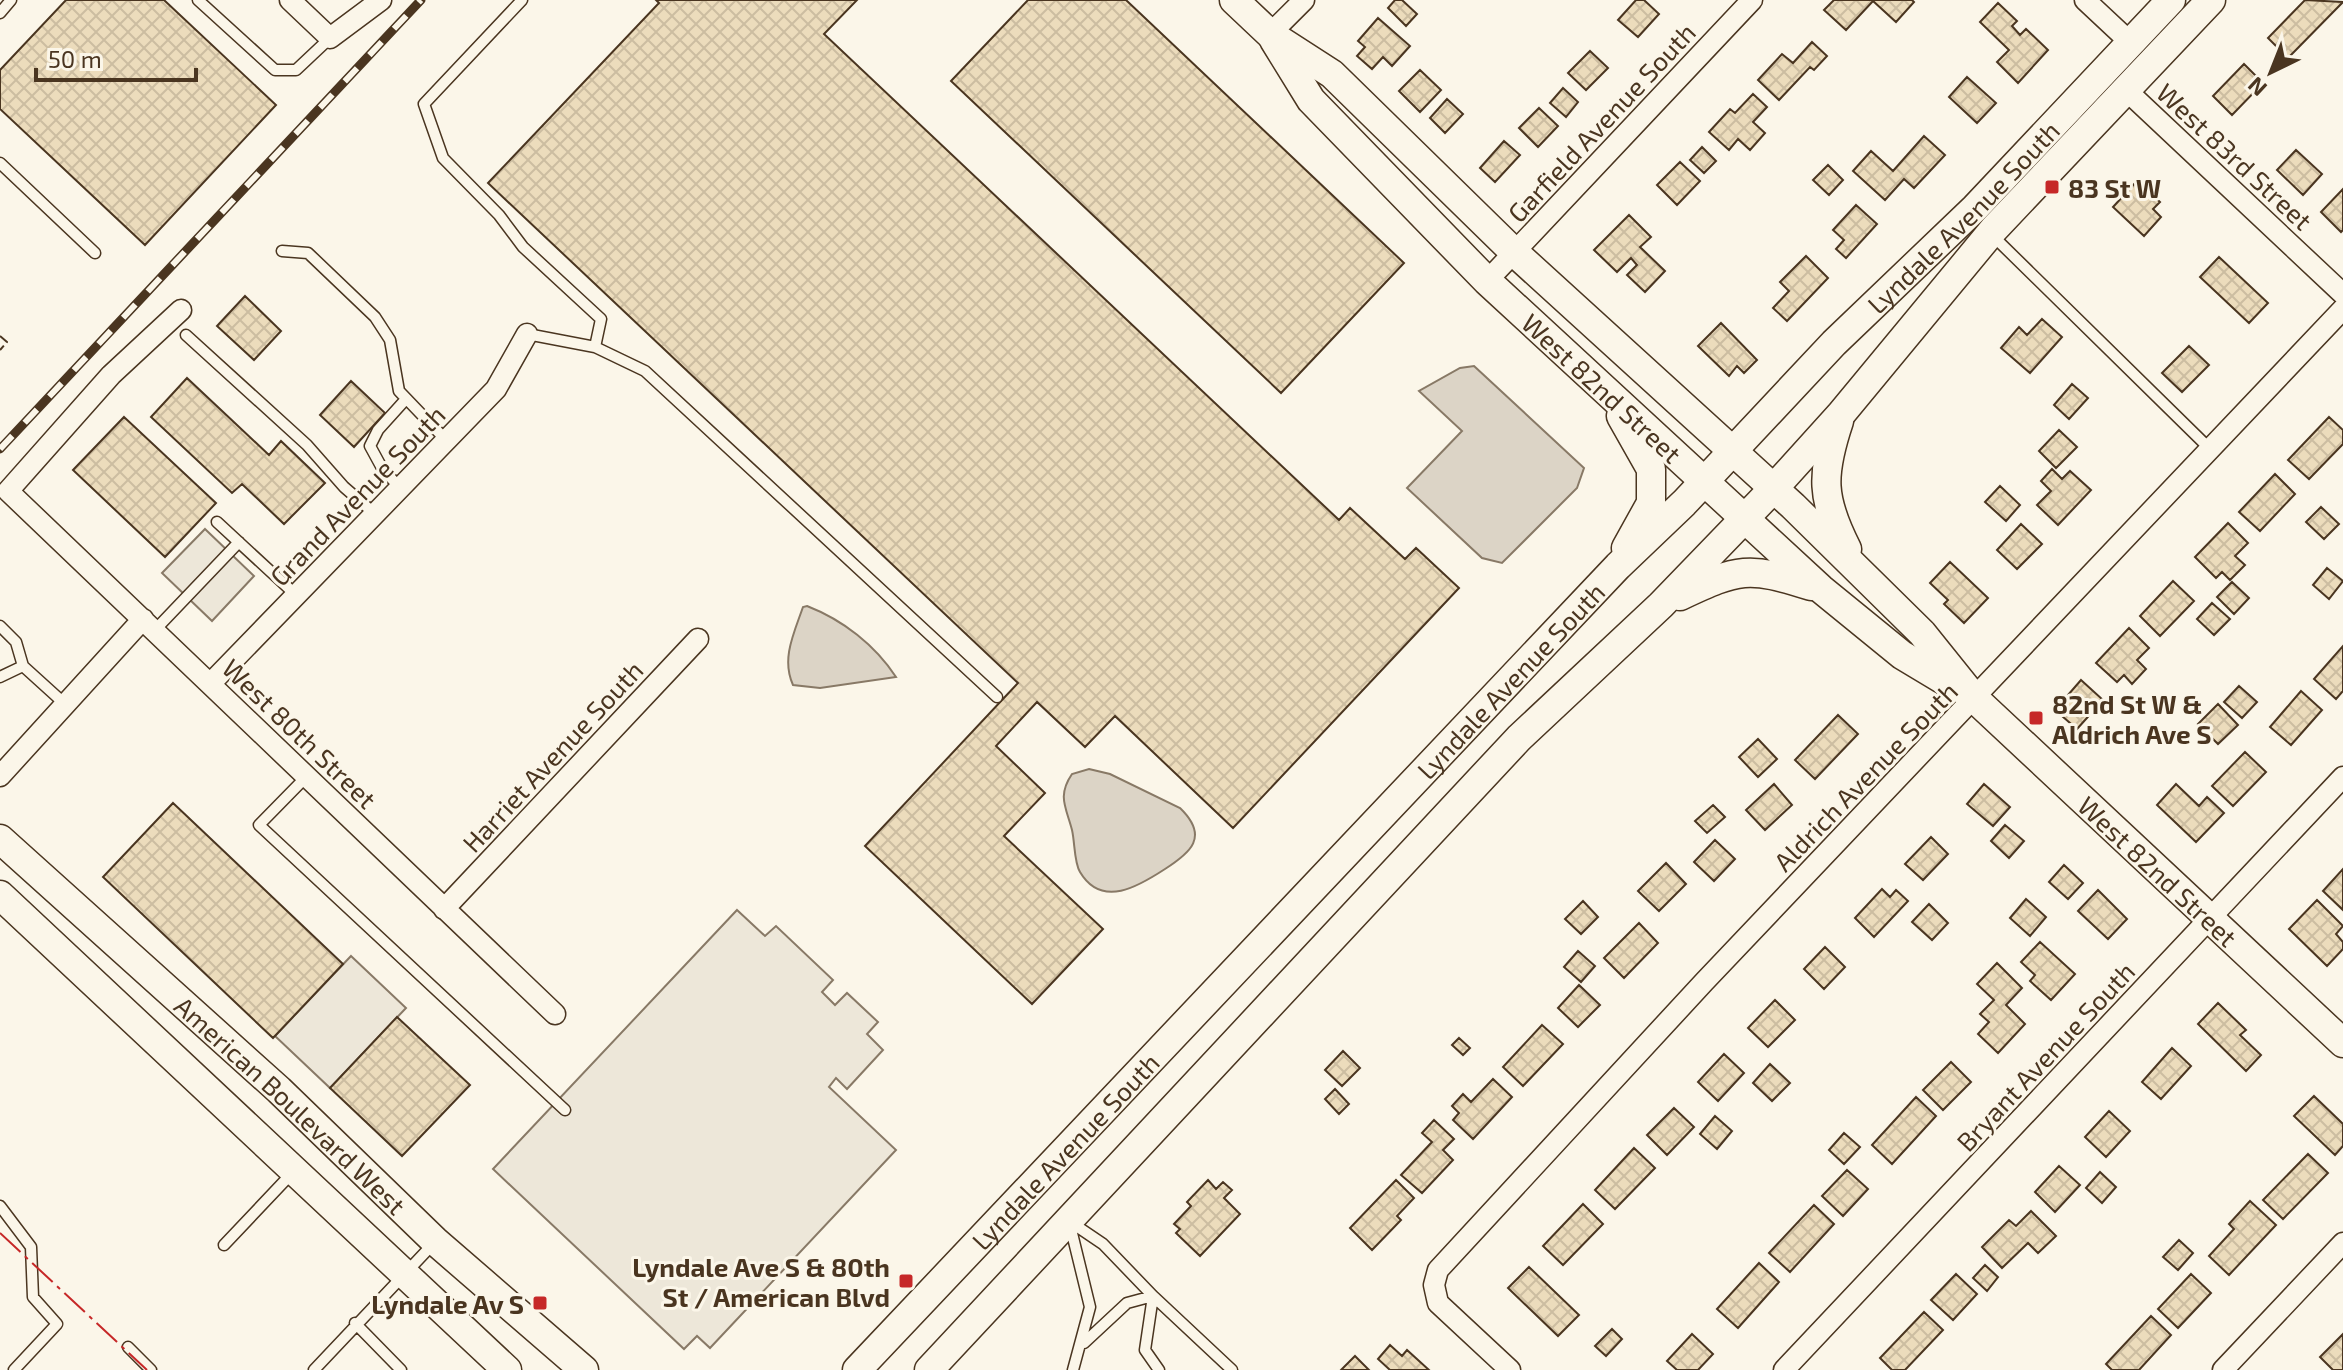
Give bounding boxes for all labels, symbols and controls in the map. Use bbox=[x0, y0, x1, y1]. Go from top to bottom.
street label: Garfield Avenue South bbox=[1501, 16, 1701, 228]
scale bar bbox=[36, 32, 196, 82]
north arrow bbox=[2231, 32, 2311, 112]
text: 50 m bbox=[48, 44, 102, 73]
text: N bbox=[2242, 72, 2271, 102]
street label: West 83rd Street bbox=[2151, 76, 2319, 236]
street label: Lyndale Avenue South bbox=[1860, 114, 2065, 319]
place label: 83 St W bbox=[2068, 172, 2161, 203]
marker: 83 St W bbox=[2043, 178, 2061, 196]
street label: West 82nd Street bbox=[1516, 306, 1689, 469]
street label: Grand Avenue South bbox=[263, 399, 451, 591]
street label: Lyndale Avenue South bbox=[1410, 575, 1610, 785]
street label: West 80th Street bbox=[217, 652, 383, 814]
street label: Harriet Avenue South bbox=[455, 654, 649, 858]
street label: Aldrich Avenue South bbox=[1767, 675, 1963, 877]
place label: 82nd St W & Aldrich Ave S bbox=[2052, 688, 2212, 749]
marker: 82nd St W & Aldrich Ave S bbox=[2027, 709, 2045, 727]
street label: West 82nd Street bbox=[2073, 789, 2244, 952]
street label: Bryant Avenue South bbox=[1950, 955, 2140, 1157]
street label: American Boulevard West bbox=[169, 989, 413, 1220]
street label: Lyndale Avenue South bbox=[964, 1046, 1165, 1255]
place label: Lyndale Ave S & 80th St / American Blvd bbox=[632, 1251, 890, 1312]
marker: Lyndale Ave S & 80th St / American Blvd bbox=[897, 1272, 915, 1290]
place label: Lyndale Av S bbox=[371, 1288, 524, 1320]
marker: Lyndale Av S bbox=[531, 1294, 549, 1312]

